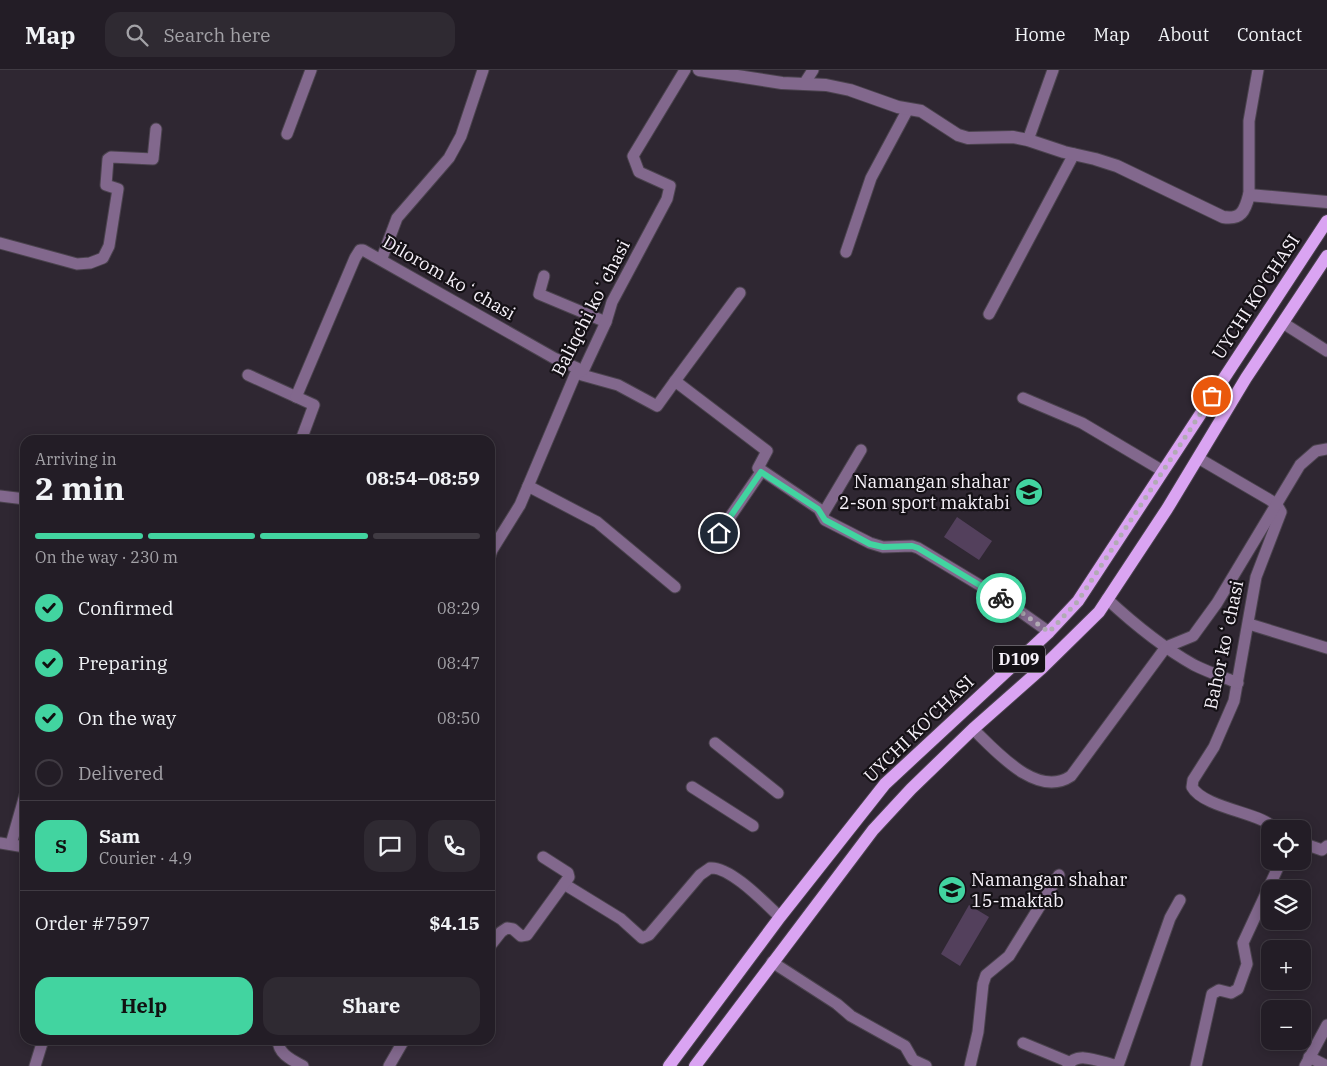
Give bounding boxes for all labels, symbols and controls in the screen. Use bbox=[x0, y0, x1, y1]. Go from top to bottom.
search box bbox=[105, 12, 455, 57]
text: Map bbox=[25, 19, 75, 51]
icon: search bbox=[123, 21, 151, 49]
text: Search here bbox=[163, 23, 270, 47]
text: Home bbox=[1014, 23, 1066, 46]
text: Map bbox=[1094, 23, 1130, 46]
text: About bbox=[1158, 23, 1209, 46]
text: Contact bbox=[1237, 23, 1302, 46]
street label: Dilorom koʻchasi bbox=[379, 230, 520, 325]
street label: UYCHI KO'CHASI bbox=[1207, 230, 1305, 364]
street label: Baliqchi koʻchasi bbox=[546, 235, 635, 380]
pin bbox=[1191, 375, 1233, 417]
icon: bag bbox=[1198, 382, 1226, 410]
text: Arriving in bbox=[35, 449, 117, 469]
text: 08:54–08:59 bbox=[366, 466, 480, 490]
text: 2 min bbox=[35, 467, 125, 509]
place label: Namangan shahar 2-son sport maktabi bbox=[839, 470, 1010, 514]
school or university icon: Namangan shahar 2-son sport maktabi bbox=[1014, 477, 1044, 507]
pin bbox=[698, 512, 740, 554]
icon: home bbox=[705, 519, 733, 547]
text: On the way · 230 m bbox=[35, 547, 178, 567]
courier bbox=[976, 573, 1026, 623]
street label: Bahor koʻchasi bbox=[1199, 578, 1248, 712]
icon: bike bbox=[987, 584, 1015, 612]
icon: check bbox=[35, 594, 63, 622]
text: Confirmed bbox=[78, 596, 173, 620]
text: 08:29 bbox=[437, 598, 480, 618]
road number: D109 bbox=[993, 646, 1045, 672]
icon: check bbox=[35, 649, 63, 677]
text: Preparing bbox=[78, 651, 167, 675]
text: 08:47 bbox=[437, 653, 480, 673]
street label: UYCHI KO'CHASI bbox=[859, 670, 979, 787]
icon: check bbox=[35, 704, 63, 732]
text: On the way bbox=[78, 706, 176, 730]
text: 08:50 bbox=[437, 708, 480, 728]
text: Delivered bbox=[78, 761, 164, 785]
button: chat bbox=[364, 820, 416, 872]
button: phone bbox=[428, 820, 480, 872]
map controls bbox=[1261, 820, 1311, 1050]
button: locate bbox=[1261, 820, 1311, 870]
text: Sam bbox=[99, 824, 140, 848]
text: S bbox=[55, 834, 67, 858]
text: Courier · 4.9 bbox=[99, 848, 192, 868]
place label: Namangan shahar 15-maktab bbox=[971, 868, 1127, 912]
school or university icon: Namangan shahar 15-maktab bbox=[937, 875, 967, 905]
button: layers bbox=[1261, 880, 1311, 930]
text: Order #7597 bbox=[35, 911, 150, 935]
text: $4.15 bbox=[429, 911, 480, 935]
button: + bbox=[1261, 940, 1311, 990]
button: Help bbox=[35, 977, 253, 1035]
button: Share bbox=[263, 977, 480, 1035]
button: − bbox=[1261, 1000, 1311, 1050]

